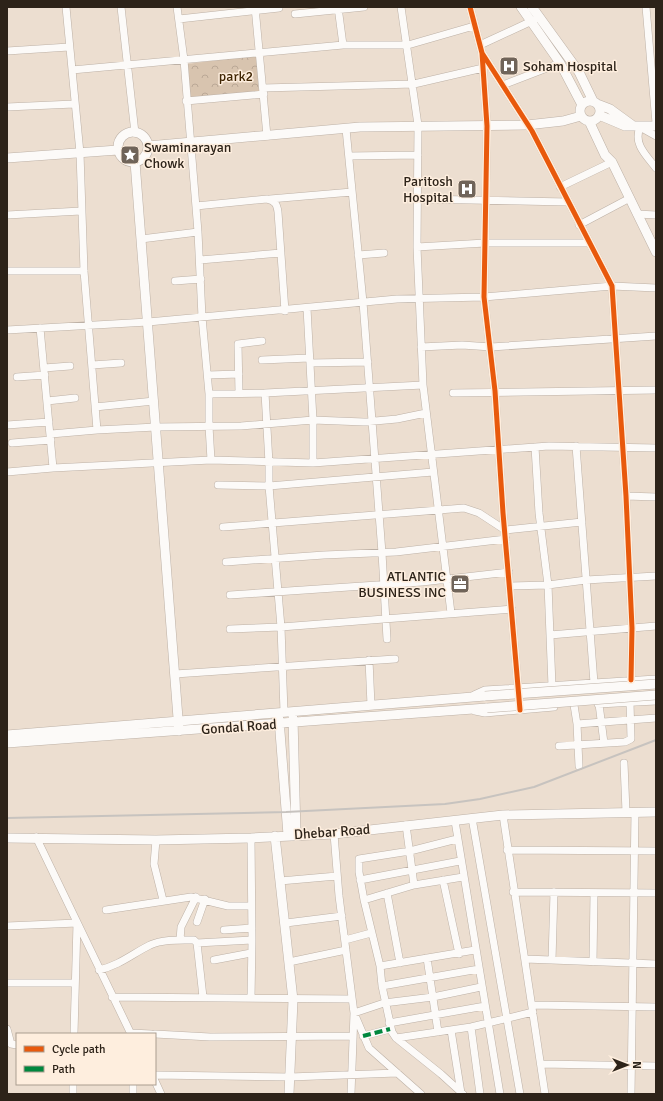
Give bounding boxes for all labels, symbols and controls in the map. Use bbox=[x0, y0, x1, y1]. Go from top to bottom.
hospital icon: Soham Hospital bbox=[498, 55, 520, 77]
place label: Soham Hospital bbox=[523, 58, 617, 75]
park label: park2 bbox=[219, 68, 253, 85]
place label: Swaminarayan Chowk bbox=[144, 139, 231, 172]
place icon: Swaminarayan Chowk bbox=[119, 144, 141, 166]
place label: Paritosh Hospital bbox=[403, 173, 453, 206]
hospital icon: Paritosh Hospital bbox=[456, 178, 478, 200]
place label: ATLANTIC BUSINESS INC bbox=[358, 568, 446, 601]
office icon: ATLANTIC BUSINESS INC bbox=[449, 573, 471, 595]
street label: Gondal Road bbox=[201, 716, 277, 738]
street label: Dhebar Road bbox=[293, 821, 371, 843]
legend bbox=[16, 1033, 156, 1085]
text: Cycle path bbox=[52, 1042, 105, 1057]
north arrow bbox=[607, 1045, 647, 1085]
text: N bbox=[630, 1061, 643, 1069]
text: Path bbox=[52, 1062, 75, 1077]

